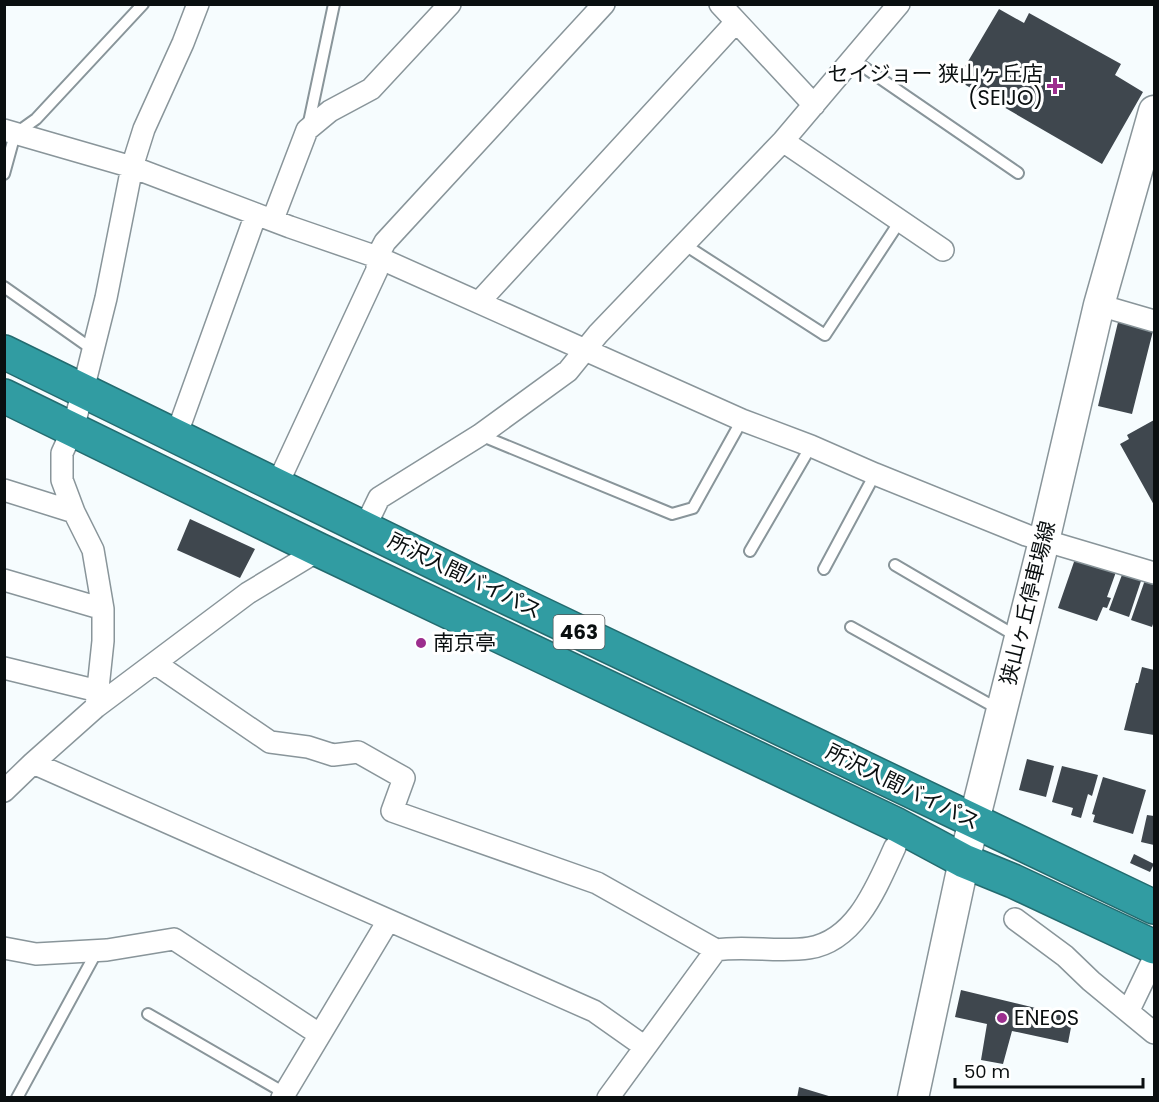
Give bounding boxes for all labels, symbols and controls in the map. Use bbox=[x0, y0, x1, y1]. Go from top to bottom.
place label: セイジョー 狭山ヶ丘店 (SEIJO) bbox=[827, 59, 1043, 112]
marker: セイジョー 狭山ヶ丘店 (SEIJO) bbox=[1048, 79, 1062, 93]
street label: 狭山ヶ丘停車場線 bbox=[993, 518, 1062, 688]
street label: 所沢入間バイパス bbox=[384, 526, 547, 625]
road number: 463 bbox=[554, 615, 604, 649]
place label: 南京亭 bbox=[433, 628, 496, 657]
marker: 南京亭 bbox=[414, 636, 428, 650]
street label: 所沢入間バイパス bbox=[822, 737, 985, 836]
place label: ENEOS bbox=[1014, 1003, 1079, 1032]
marker: ENEOS bbox=[995, 1011, 1009, 1025]
scale bar bbox=[955, 1051, 1142, 1089]
text: 50 m bbox=[964, 1059, 1010, 1084]

